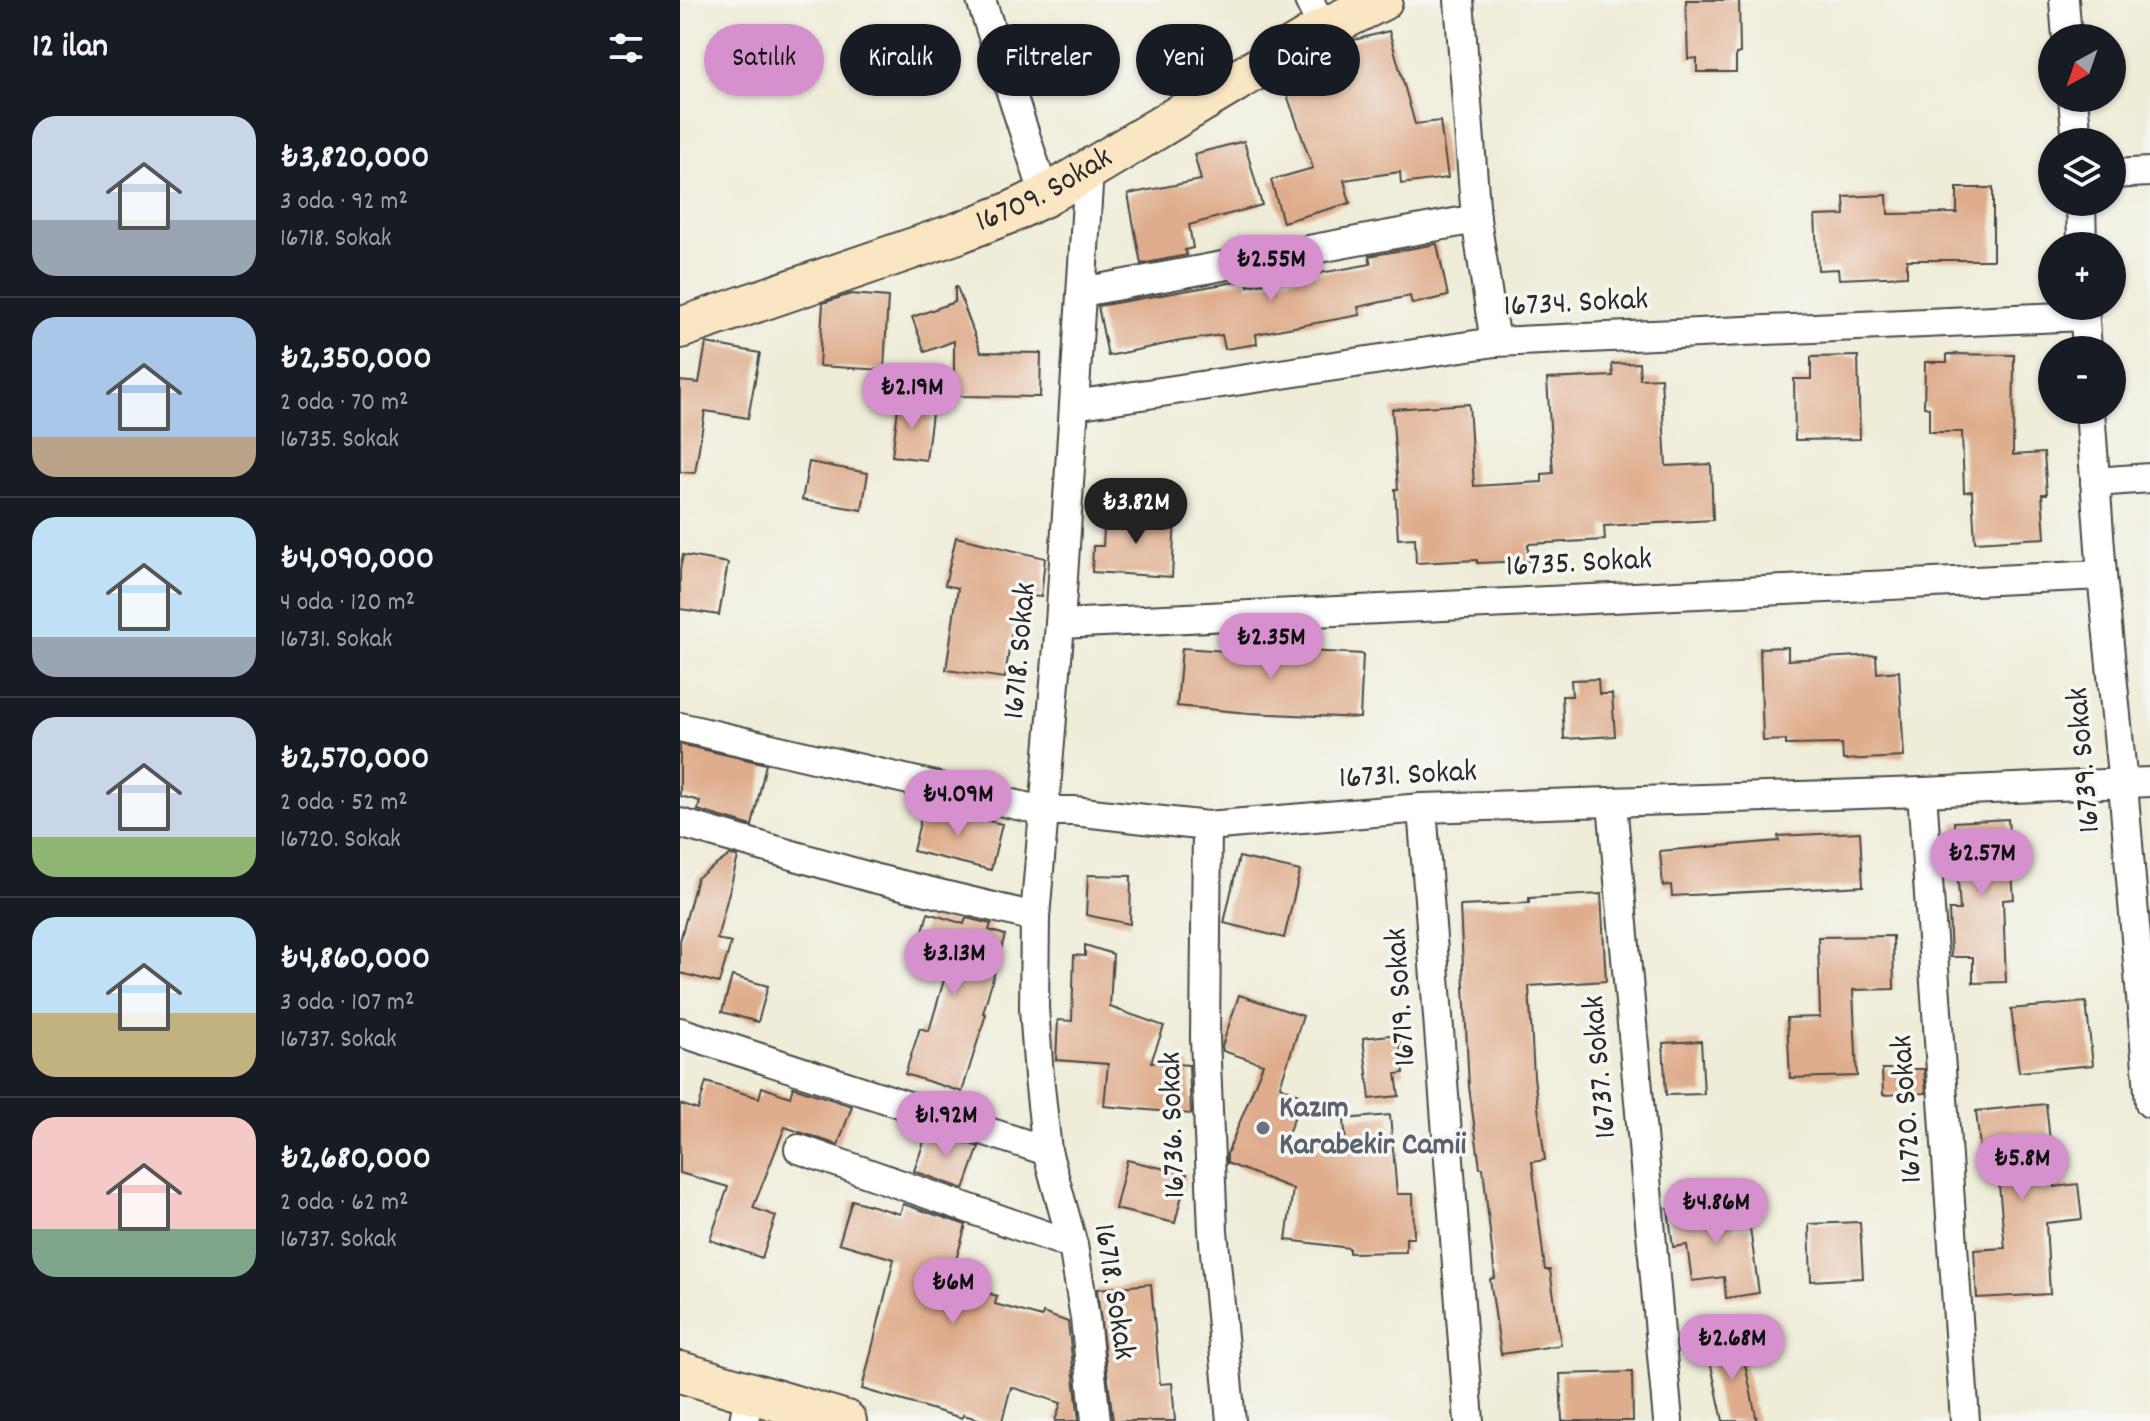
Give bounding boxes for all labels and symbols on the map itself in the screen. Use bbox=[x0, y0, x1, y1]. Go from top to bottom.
north arrow bbox=[2038, 24, 2126, 112]
street label: 16709. Sokak bbox=[970, 137, 1122, 247]
pin: ₺2.55M bbox=[1206, 235, 1336, 303]
street label: 16734. Sokak bbox=[1503, 278, 1649, 332]
pin: ₺2.19M bbox=[847, 363, 977, 431]
pin: ₺3.82M bbox=[1071, 478, 1201, 546]
street label: 16735. Sokak bbox=[1505, 538, 1653, 592]
street label: 16718. Sokak bbox=[993, 581, 1051, 721]
pin: ₺2.35M bbox=[1206, 613, 1336, 681]
street label: 16739. Sokak bbox=[2057, 685, 2115, 835]
street label: 16731. Sokak bbox=[1338, 750, 1478, 804]
pin: ₺4.09M bbox=[893, 770, 1023, 838]
pin: ₺2.57M bbox=[1917, 829, 2047, 897]
street label: 16719. Sokak bbox=[1375, 926, 1431, 1068]
pin: ₺3.13M bbox=[889, 929, 1019, 997]
street label: 16737. Sokak bbox=[1573, 993, 1631, 1141]
street label: 16720. Sokak bbox=[1881, 1033, 1937, 1185]
street label: 16736. Sokak bbox=[1149, 1051, 1201, 1199]
place label: Kazım Karabekir Camii bbox=[1279, 1087, 1466, 1170]
pin: ₺1.92M bbox=[881, 1091, 1011, 1159]
marker: Kazım Karabekir Camii bbox=[1254, 1119, 1272, 1137]
pin: ₺5.8M bbox=[1966, 1134, 2078, 1202]
pin: ₺4.86M bbox=[1651, 1178, 1781, 1246]
street label: 16718. Sokak bbox=[1079, 1221, 1145, 1363]
pin: ₺6M bbox=[914, 1258, 992, 1326]
pin: ₺2.68M bbox=[1667, 1314, 1797, 1382]

